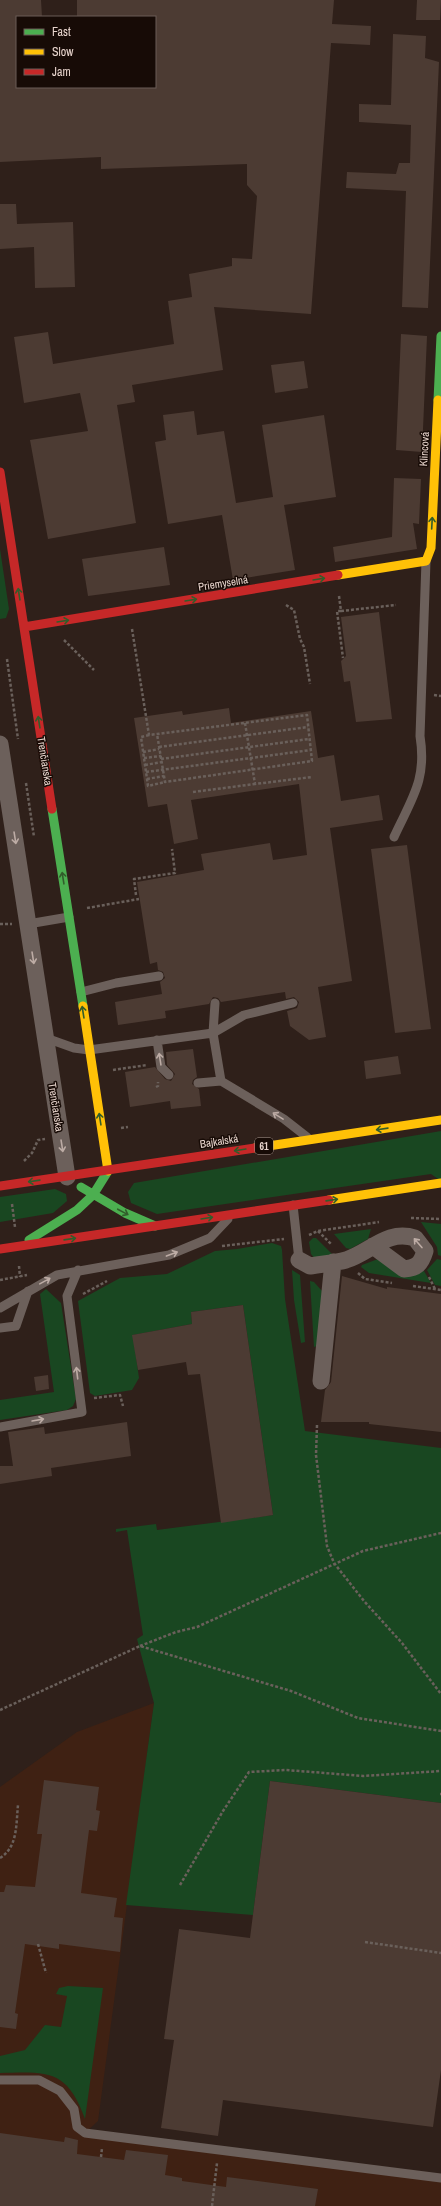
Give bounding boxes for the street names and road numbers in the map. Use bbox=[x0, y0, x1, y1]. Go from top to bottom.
street label: Klincová bbox=[416, 431, 432, 467]
street label: Priemyselná bbox=[197, 572, 249, 594]
street label: Trenčianska bbox=[34, 736, 56, 786]
street label: Trenčianska bbox=[45, 1082, 67, 1132]
street label: Bajkalská bbox=[199, 1131, 239, 1151]
road number: 61 bbox=[255, 1138, 273, 1154]

